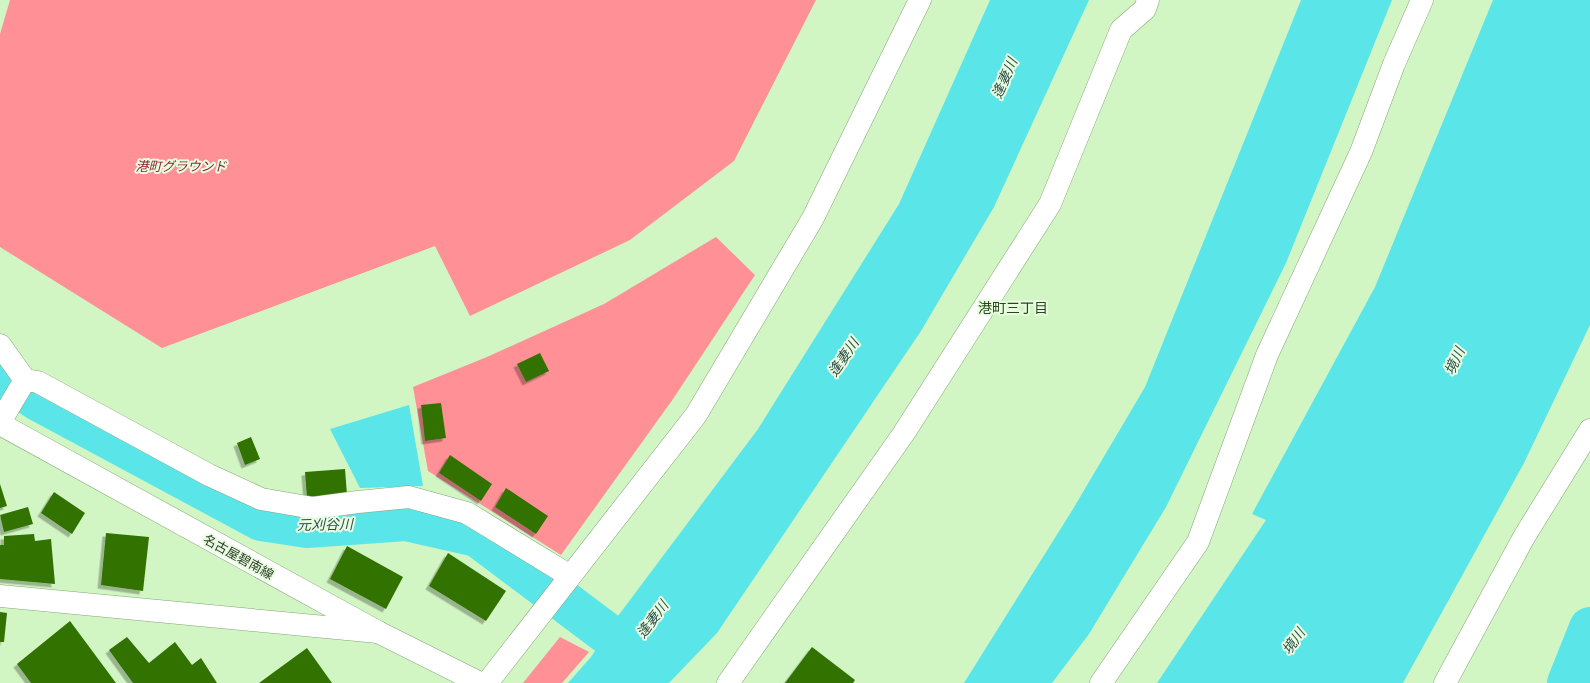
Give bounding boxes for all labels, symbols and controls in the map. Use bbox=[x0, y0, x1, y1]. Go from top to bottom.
water label: 逢妻川 bbox=[987, 53, 1022, 101]
park label: 港町グラウンド bbox=[135, 157, 227, 174]
district label: 港町三丁目 bbox=[978, 298, 1048, 317]
water label: 逢妻川 bbox=[823, 333, 864, 380]
water label: 境川 bbox=[1439, 342, 1469, 378]
water label: 元刈谷川 bbox=[297, 514, 355, 534]
street label: 名古屋碧南線 bbox=[201, 530, 277, 582]
water label: 逢妻川 bbox=[632, 595, 673, 641]
water label: 境川 bbox=[1277, 622, 1310, 658]

